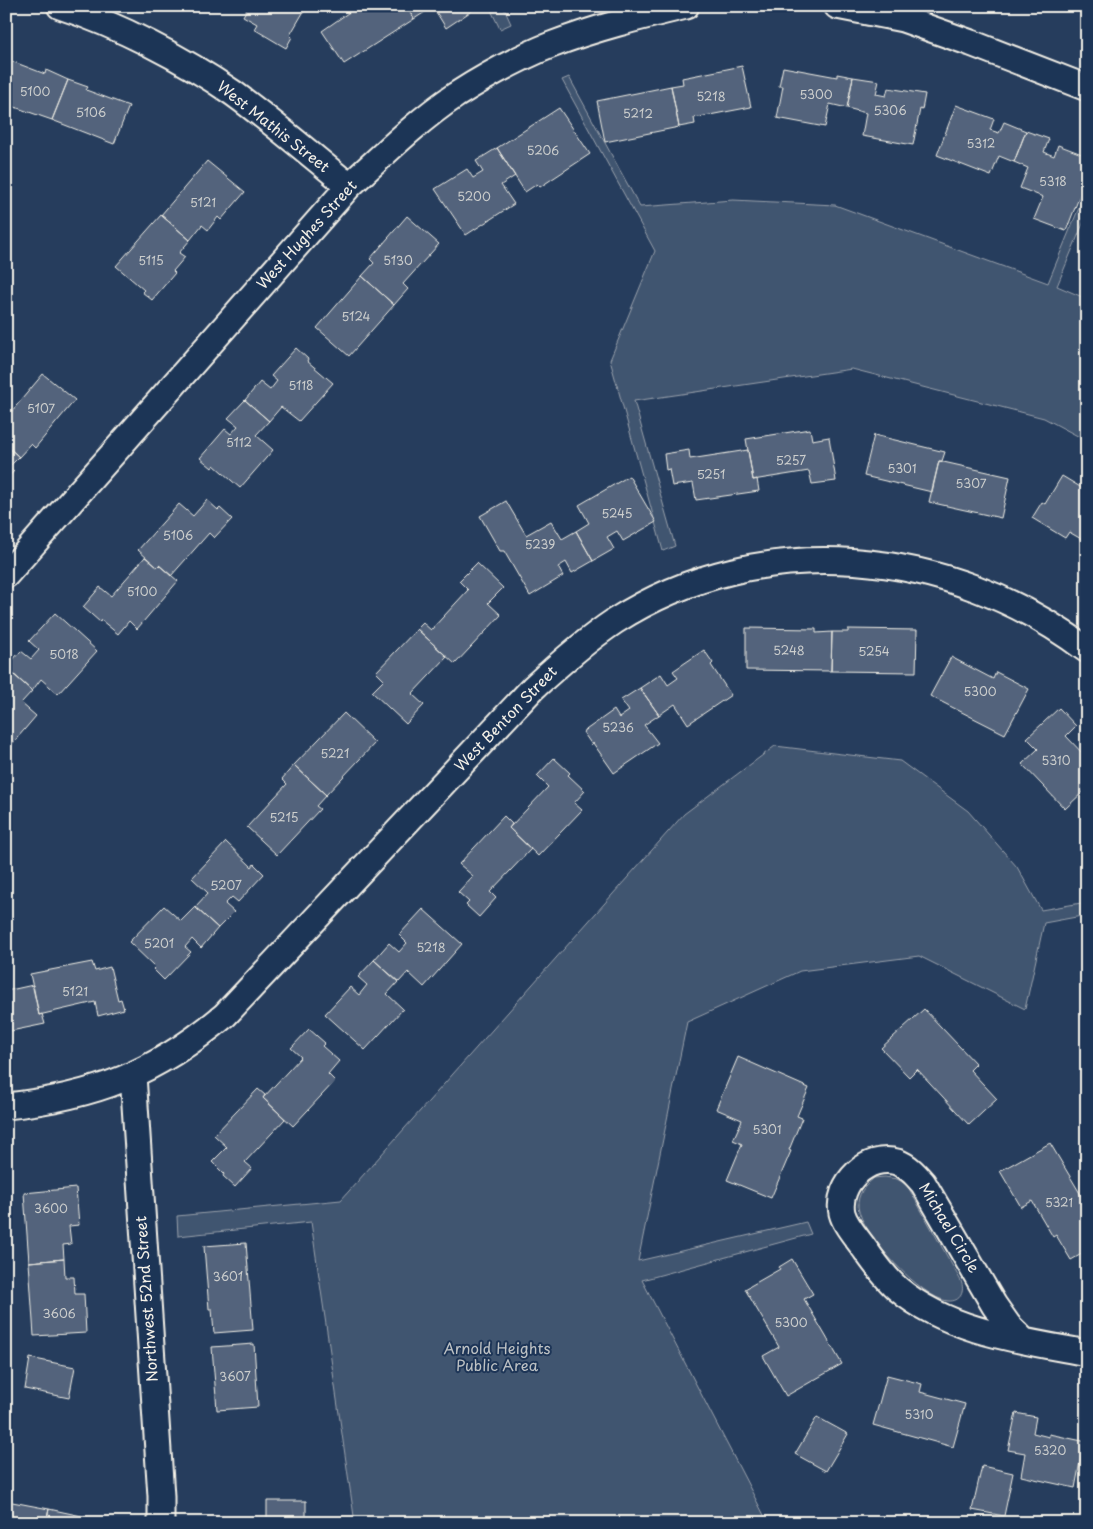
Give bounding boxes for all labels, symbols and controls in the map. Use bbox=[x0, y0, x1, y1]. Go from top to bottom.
street label: West Mathis Street bbox=[213, 74, 335, 177]
house number: 5100 bbox=[20, 82, 50, 100]
house number: 5300 bbox=[799, 85, 833, 103]
house number: 5218 bbox=[696, 87, 726, 105]
house number: 5306 bbox=[873, 101, 907, 119]
house number: 5106 bbox=[76, 103, 106, 121]
house number: 5212 bbox=[623, 104, 653, 122]
house number: 5312 bbox=[967, 134, 995, 152]
house number: 5206 bbox=[527, 141, 559, 159]
house number: 5318 bbox=[1039, 172, 1067, 190]
street label: West Hughes Street bbox=[250, 174, 361, 294]
house number: 5200 bbox=[457, 187, 491, 205]
house number: 5121 bbox=[190, 193, 216, 211]
house number: 5115 bbox=[138, 251, 164, 269]
house number: 5130 bbox=[383, 251, 413, 269]
house number: 5124 bbox=[342, 307, 371, 325]
house number: 5118 bbox=[288, 376, 314, 394]
house number: 5107 bbox=[27, 399, 55, 417]
house number: 5112 bbox=[226, 433, 252, 451]
house number: 5257 bbox=[776, 451, 806, 469]
house number: 5301 bbox=[888, 459, 916, 477]
house number: 5251 bbox=[697, 465, 725, 483]
house number: 5307 bbox=[956, 474, 987, 492]
house number: 5245 bbox=[602, 504, 632, 522]
house number: 5106 bbox=[163, 526, 193, 544]
house number: 5239 bbox=[525, 535, 555, 553]
house number: 5100 bbox=[127, 582, 157, 600]
house number: 5248 bbox=[773, 641, 805, 659]
house number: 5254 bbox=[858, 642, 890, 660]
house number: 5018 bbox=[49, 645, 79, 663]
street label: West Benton Street bbox=[448, 660, 562, 776]
house number: 5300 bbox=[963, 682, 997, 700]
house number: 5236 bbox=[602, 718, 634, 736]
house number: 5221 bbox=[321, 744, 349, 762]
house number: 5310 bbox=[1042, 751, 1071, 769]
house number: 5215 bbox=[270, 808, 299, 826]
house number: 5207 bbox=[210, 876, 242, 894]
house number: 5201 bbox=[144, 934, 174, 952]
house number: 5218 bbox=[416, 938, 446, 956]
house number: 5121 bbox=[62, 982, 88, 1000]
house number: 5301 bbox=[753, 1120, 781, 1138]
street label: Michael Circle bbox=[914, 1178, 986, 1277]
house number: 5321 bbox=[1045, 1193, 1073, 1211]
house number: 3600 bbox=[34, 1199, 68, 1217]
street label: Northwest 52nd Street bbox=[128, 1215, 163, 1383]
house number: 3601 bbox=[213, 1267, 243, 1285]
house number: 3606 bbox=[42, 1304, 76, 1322]
house number: 5300 bbox=[774, 1313, 808, 1331]
park label: Arnold Heights Public Area bbox=[443, 1336, 551, 1376]
house number: 3607 bbox=[219, 1367, 251, 1385]
house number: 5310 bbox=[905, 1405, 934, 1423]
house number: 5320 bbox=[1034, 1441, 1066, 1459]

